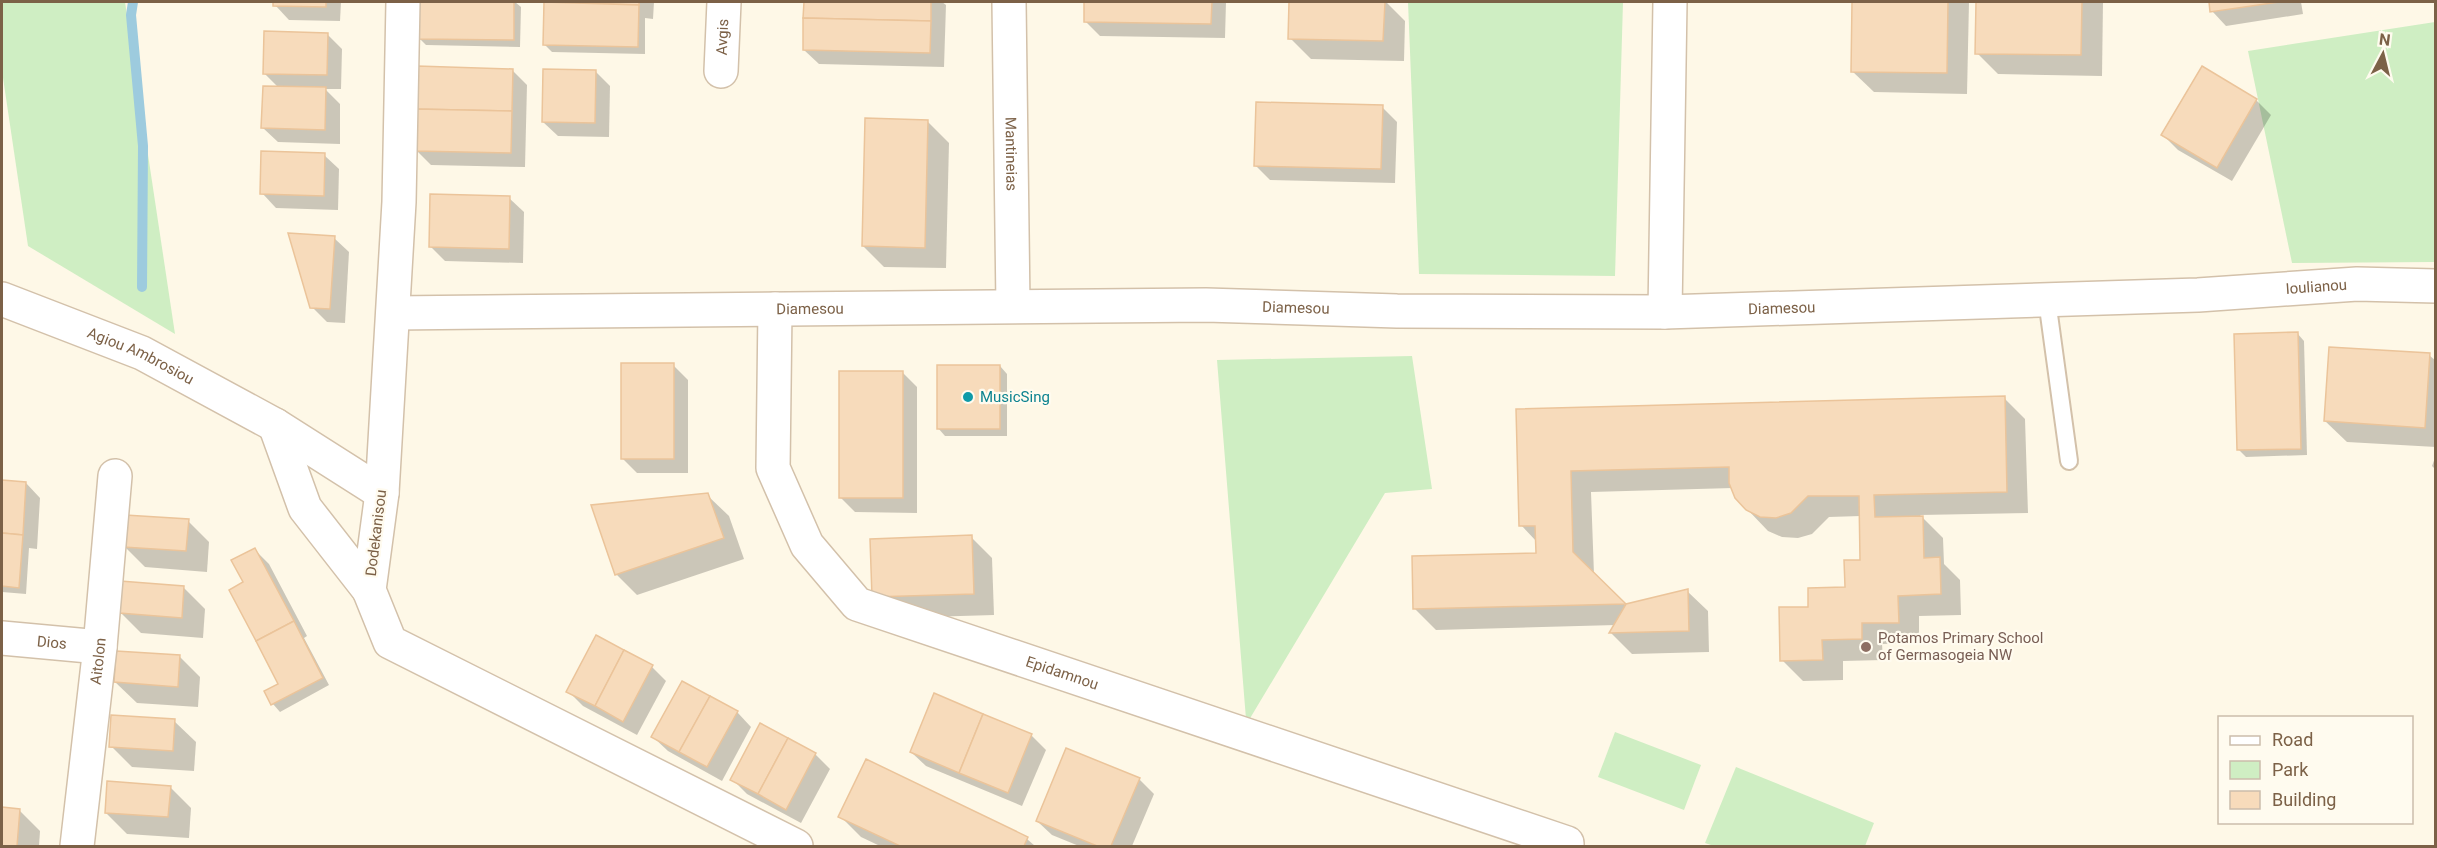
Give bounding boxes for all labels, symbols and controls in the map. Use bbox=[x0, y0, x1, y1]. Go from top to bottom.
street label: Avgis bbox=[713, 18, 732, 56]
north arrow bbox=[2353, 24, 2413, 84]
text: N bbox=[2378, 29, 2392, 50]
street label: Mantineias bbox=[1002, 117, 1020, 191]
street label: Ioulianou bbox=[2285, 276, 2348, 298]
street label: Diamesou bbox=[1262, 298, 1330, 318]
street label: Diamesou bbox=[1748, 298, 1816, 318]
street label: Diamesou bbox=[776, 300, 844, 318]
street label: Agiou Ambrosiou bbox=[85, 324, 197, 388]
place label: MusicSing bbox=[980, 388, 1050, 406]
marker: MusicSing bbox=[961, 390, 975, 404]
street label: Dodekanisou bbox=[362, 489, 390, 577]
place label: Potamos Primary School of Germasogeia NW bbox=[1878, 629, 2043, 664]
street label: Dios bbox=[36, 632, 67, 653]
street label: Aitolon bbox=[87, 637, 110, 686]
marker: Potamos Primary School of Germasogeia NW bbox=[1859, 640, 1873, 654]
street label: Epidamnou bbox=[1023, 652, 1101, 694]
legend bbox=[2218, 716, 2413, 824]
text: Road bbox=[2272, 729, 2313, 750]
text: Park bbox=[2272, 759, 2309, 780]
text: Building bbox=[2272, 789, 2336, 810]

